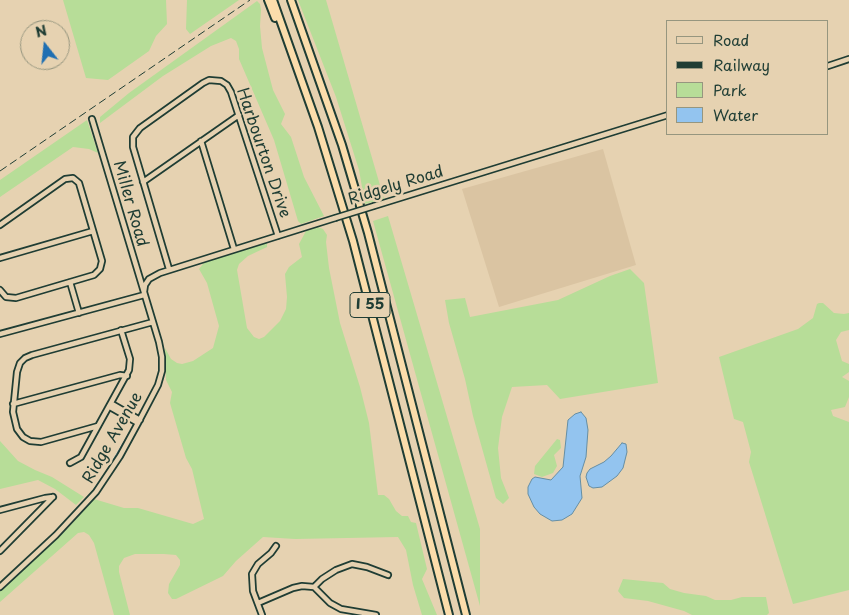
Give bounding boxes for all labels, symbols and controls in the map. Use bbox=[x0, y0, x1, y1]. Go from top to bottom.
text: N bbox=[33, 19, 49, 43]
north arrow bbox=[20, 20, 70, 70]
legend bbox=[666, 20, 829, 135]
text: Road bbox=[713, 28, 749, 51]
text: Railway bbox=[713, 53, 770, 76]
text: Park bbox=[713, 78, 747, 101]
street label: Harbourton Drive bbox=[232, 85, 294, 221]
text: Water bbox=[713, 103, 758, 126]
street label: Miller Road bbox=[109, 159, 151, 249]
street label: Ridgely Road bbox=[346, 162, 446, 210]
road number: I 55 bbox=[350, 292, 390, 318]
street label: Ridge Avenue bbox=[79, 389, 147, 487]

